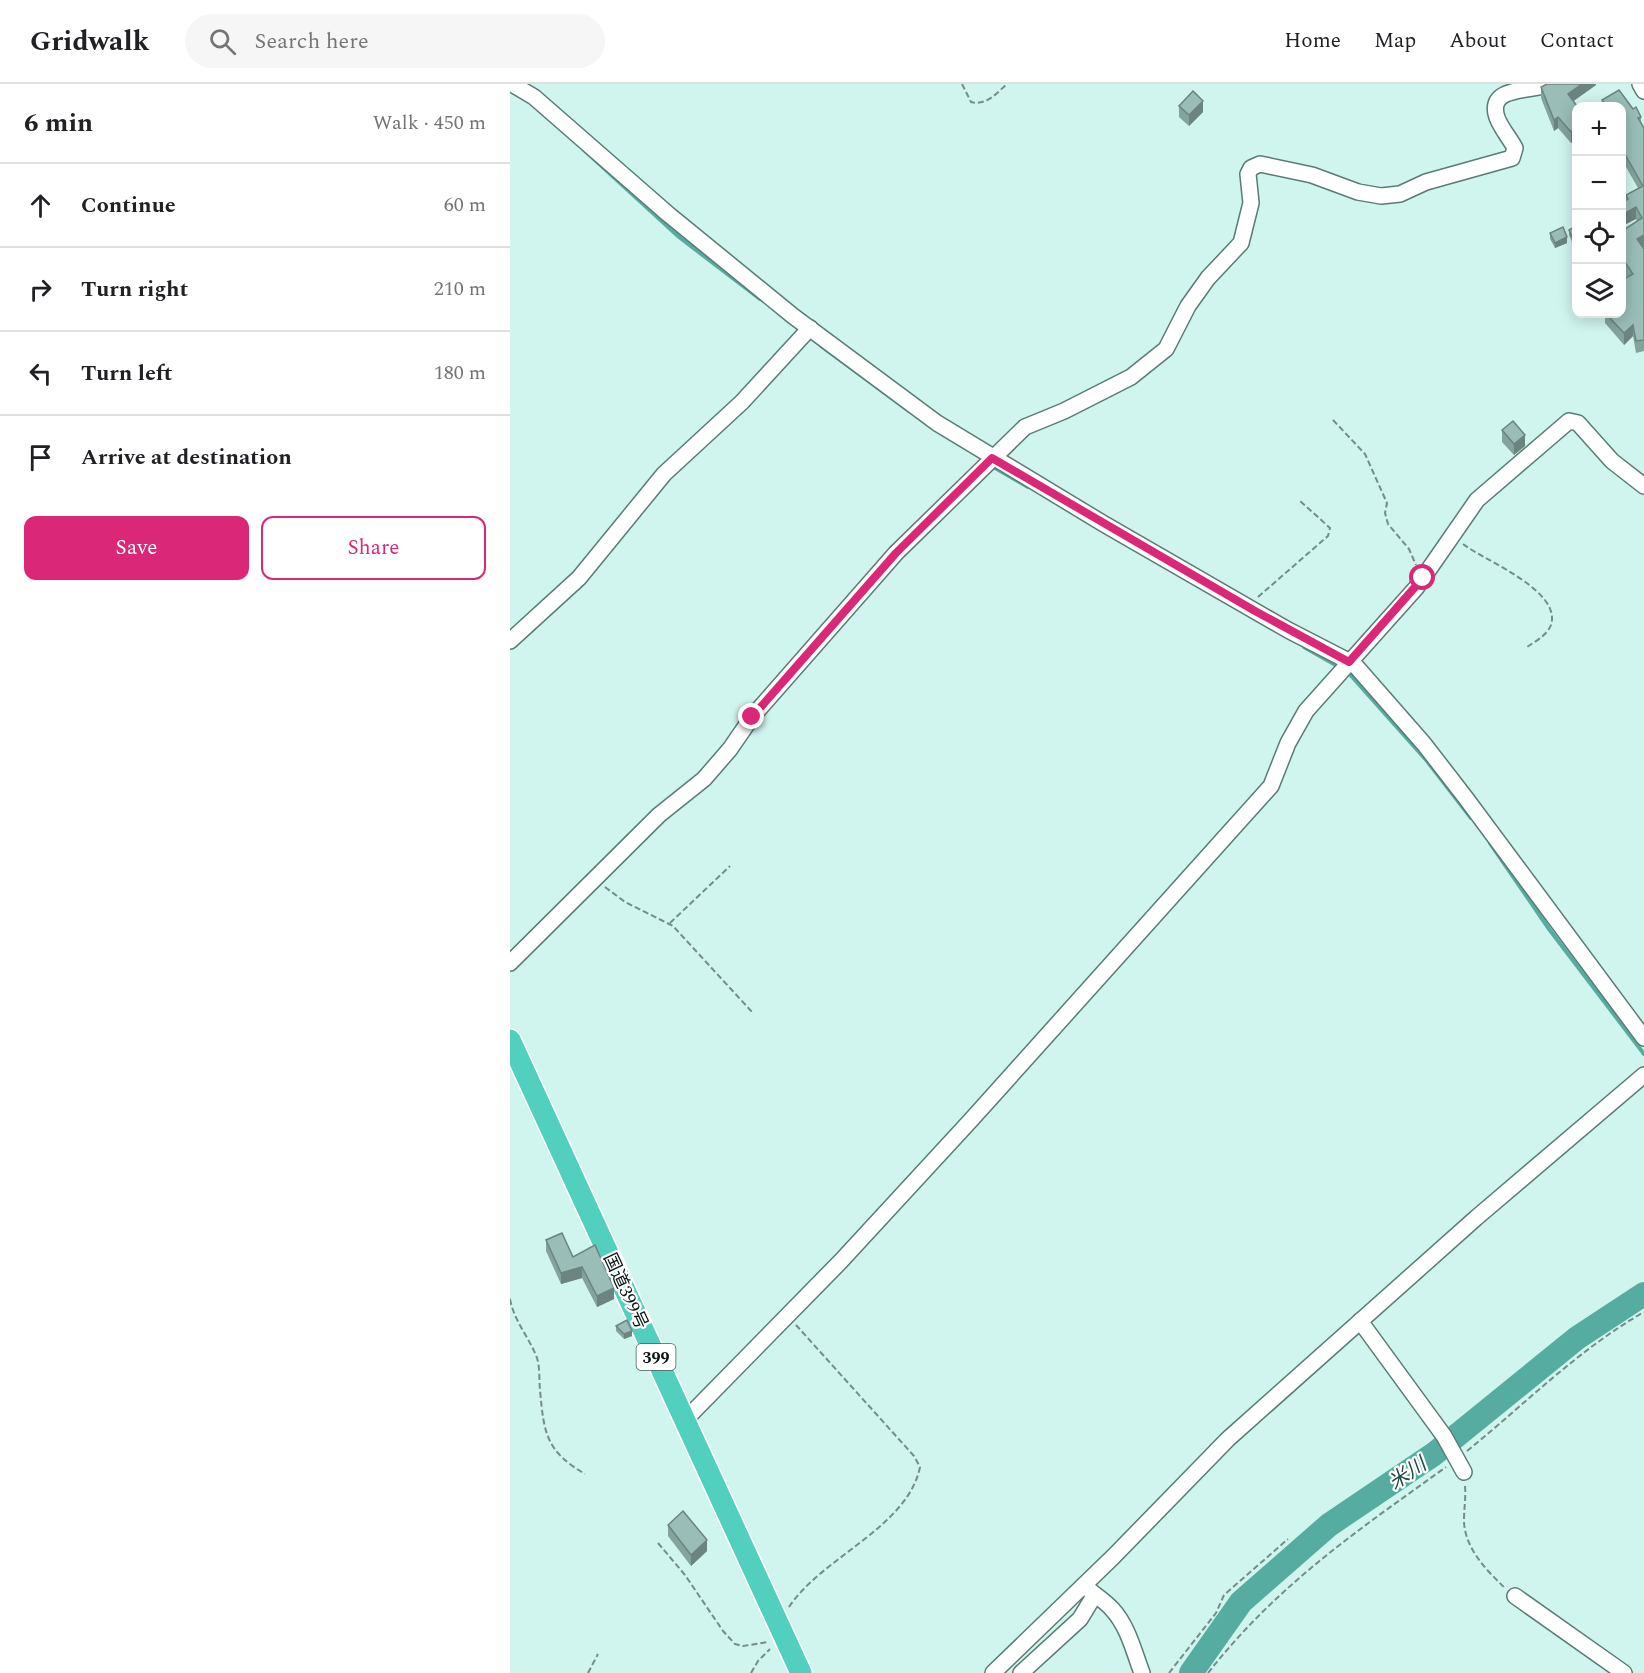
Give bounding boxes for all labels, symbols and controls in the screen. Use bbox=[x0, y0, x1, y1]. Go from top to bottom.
search box bbox=[185, 14, 605, 68]
text: Gridwalk bbox=[30, 20, 149, 63]
icon: search bbox=[206, 25, 239, 58]
text: Search here bbox=[254, 25, 369, 58]
text: Home bbox=[1284, 25, 1341, 57]
text: Map bbox=[1374, 25, 1416, 57]
text: About bbox=[1449, 25, 1507, 57]
text: Contact bbox=[1540, 25, 1614, 57]
map controls bbox=[1572, 102, 1626, 318]
button: + bbox=[1572, 102, 1626, 156]
text: 6 min bbox=[24, 103, 93, 143]
text: Walk · 450 m bbox=[373, 108, 486, 138]
button: − bbox=[1572, 156, 1626, 210]
icon: ahead bbox=[24, 189, 57, 222]
text: Continue bbox=[81, 189, 176, 222]
text: 60 m bbox=[444, 190, 486, 220]
button: locate bbox=[1572, 210, 1626, 264]
button: layers bbox=[1572, 264, 1626, 318]
icon: right bbox=[24, 273, 57, 306]
text: Turn right bbox=[81, 273, 188, 306]
text: 210 m bbox=[434, 274, 486, 304]
icon: left bbox=[24, 357, 57, 390]
text: Turn left bbox=[81, 357, 173, 390]
text: 180 m bbox=[434, 358, 486, 388]
icon: arrive bbox=[24, 441, 57, 474]
text: Arrive at destination bbox=[81, 441, 292, 474]
button: Save bbox=[24, 516, 249, 580]
button: Share bbox=[261, 516, 486, 580]
route start bbox=[1409, 564, 1435, 590]
route end bbox=[738, 703, 764, 729]
street label: 国道399号 bbox=[596, 1249, 655, 1334]
road number: 399 bbox=[636, 1344, 676, 1370]
water label: 米川 bbox=[1383, 1449, 1434, 1497]

